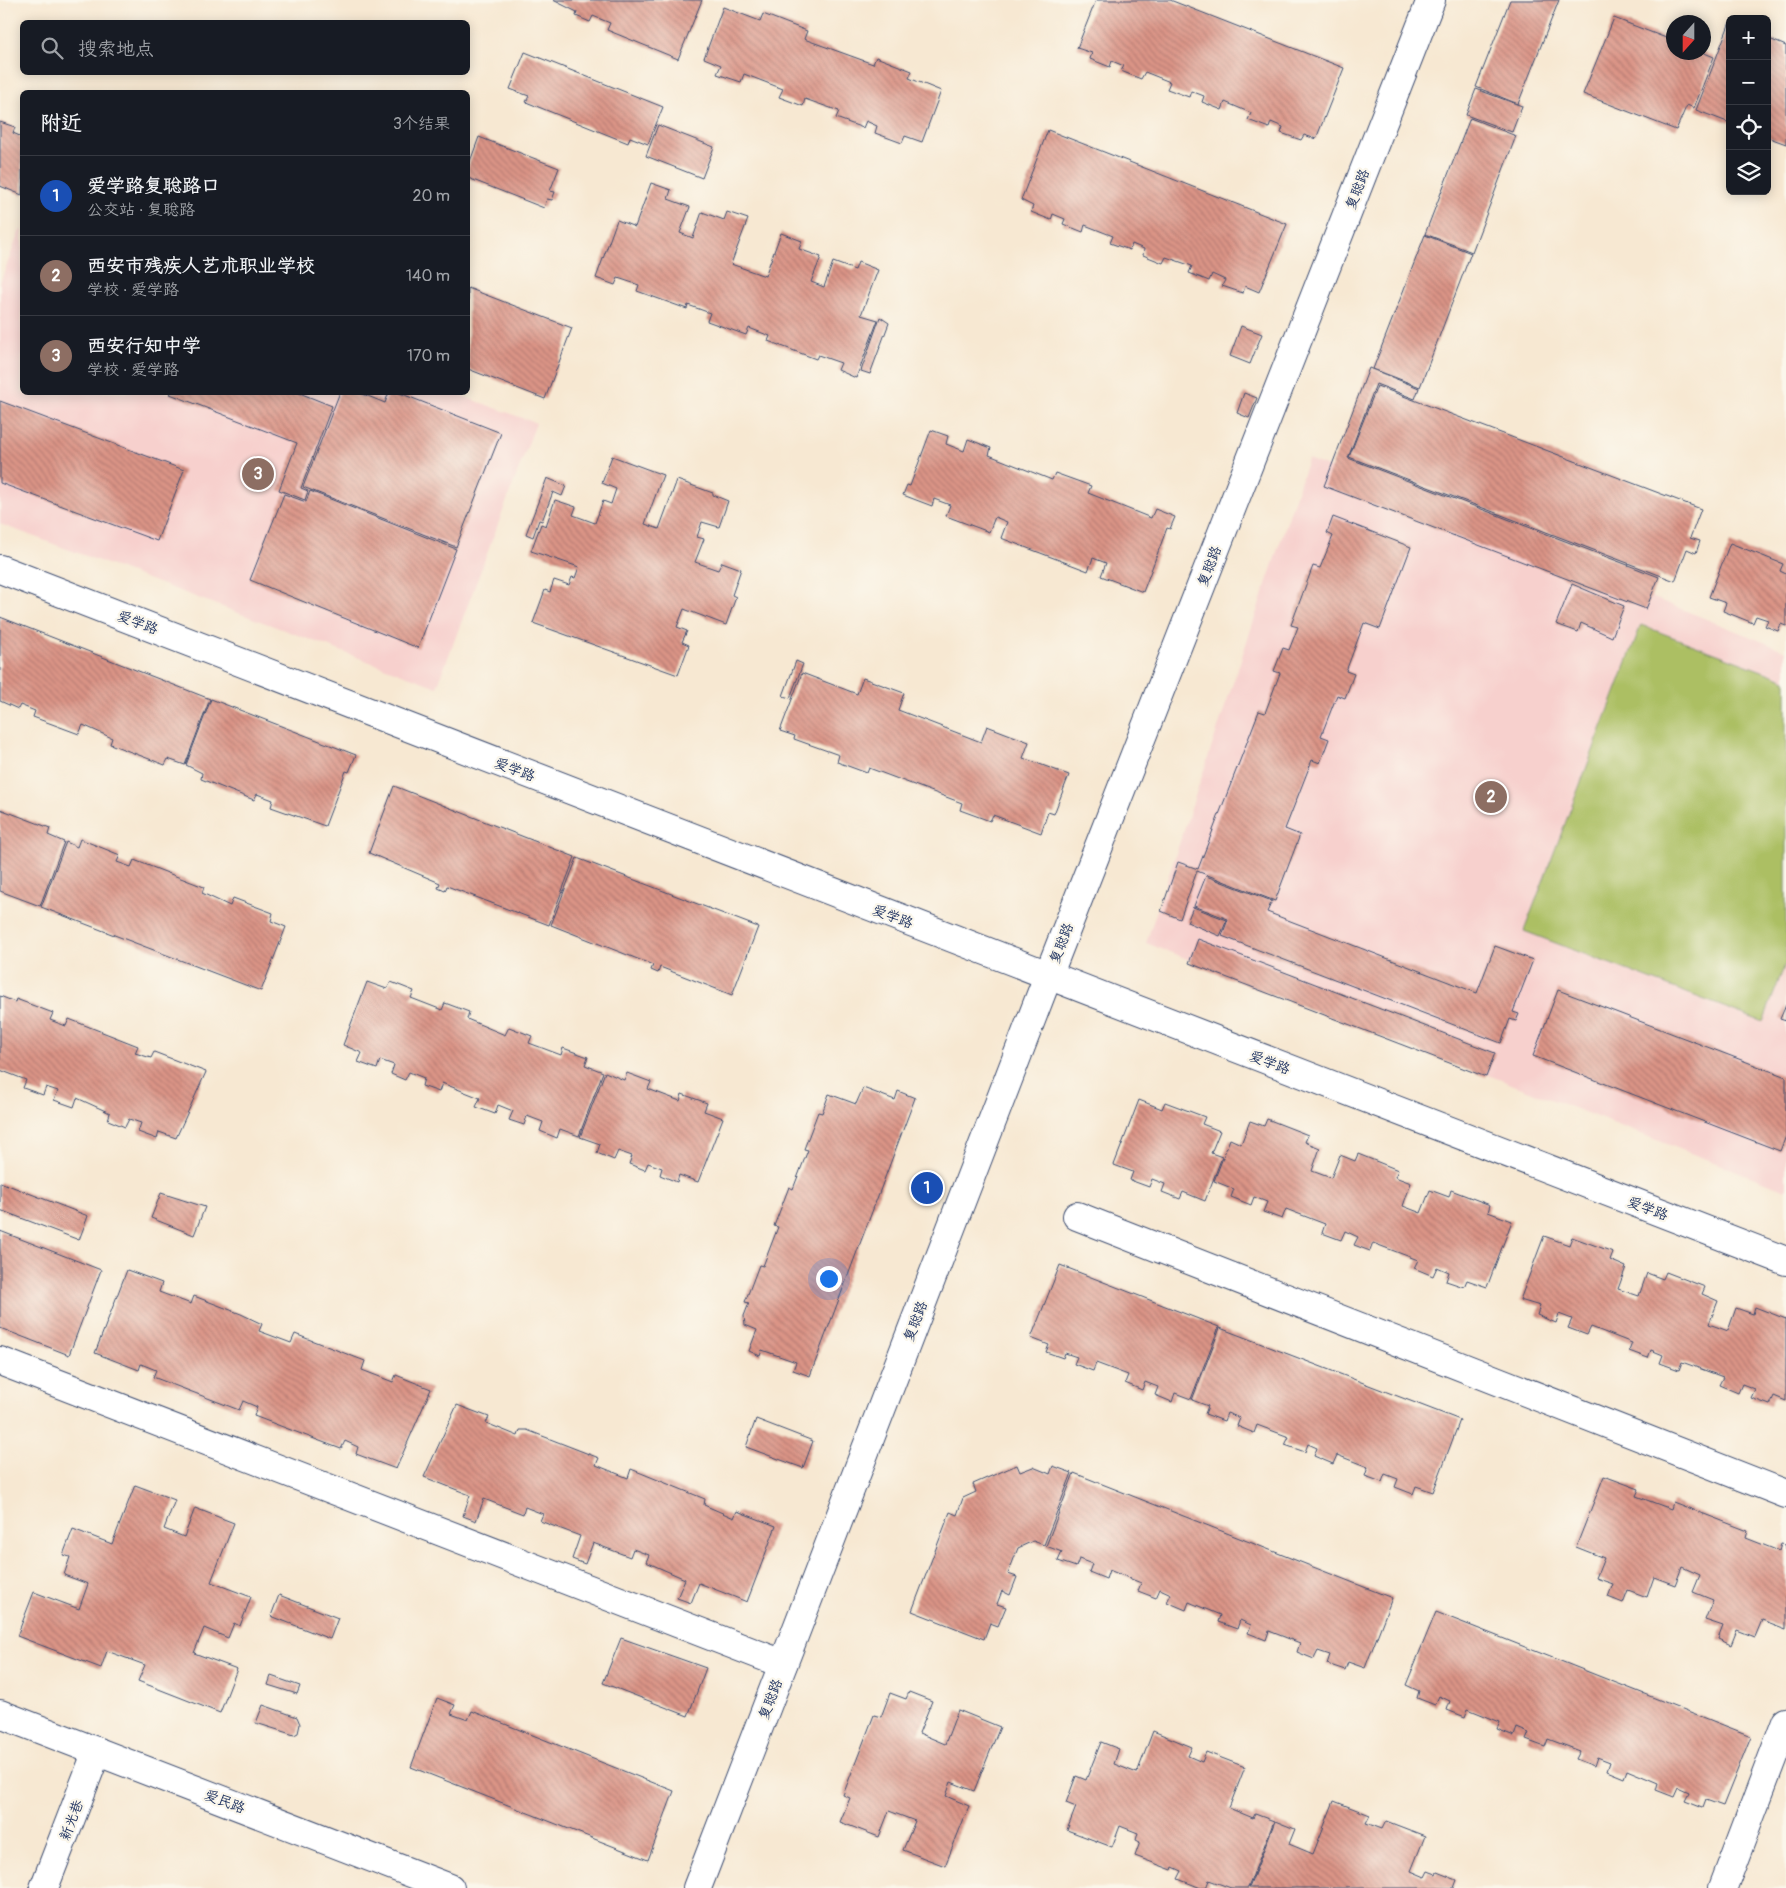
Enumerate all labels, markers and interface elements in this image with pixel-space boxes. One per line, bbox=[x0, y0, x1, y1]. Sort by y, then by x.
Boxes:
north arrow bbox=[1666, 15, 1711, 60]
map controls bbox=[1726, 15, 1771, 195]
button: + bbox=[1726, 15, 1771, 60]
search box bbox=[20, 20, 470, 75]
icon: search bbox=[38, 34, 66, 62]
text: 搜索地点 bbox=[78, 37, 154, 61]
button: − bbox=[1726, 60, 1771, 105]
button: locate bbox=[1726, 105, 1771, 150]
text: 附近 bbox=[40, 110, 82, 137]
text: 3个结果 bbox=[393, 114, 450, 134]
button: layers bbox=[1726, 150, 1771, 195]
street label: 复聪路 bbox=[1342, 167, 1373, 212]
text: 爱学路复聪路口 bbox=[87, 174, 220, 198]
text: 1 bbox=[53, 186, 59, 206]
text: 20 m bbox=[412, 186, 450, 206]
text: 公交站 · 复聪路 bbox=[87, 200, 195, 220]
text: 西安市残疾人艺术职业学校 bbox=[87, 254, 315, 278]
text: 2 bbox=[52, 266, 60, 286]
text: 140 m bbox=[406, 266, 450, 286]
text: 学校 · 爱学路 bbox=[87, 280, 179, 300]
text: 西安行知中学 bbox=[87, 334, 201, 358]
text: 3 bbox=[52, 346, 60, 366]
text: 170 m bbox=[407, 346, 450, 366]
text: 学校 · 爱学路 bbox=[87, 360, 179, 380]
pin: 3 bbox=[242, 455, 274, 493]
street label: 复聪路 bbox=[1194, 544, 1225, 589]
street label: 爱学路 bbox=[115, 607, 160, 638]
street label: 爱学路 bbox=[492, 754, 537, 785]
pin: 2 bbox=[1475, 778, 1507, 816]
street label: 爱学路 bbox=[870, 901, 915, 932]
street label: 复聪路 bbox=[1046, 921, 1077, 966]
street label: 爱学路 bbox=[1247, 1047, 1292, 1078]
pin: 1 bbox=[911, 1169, 943, 1207]
street label: 爱学路 bbox=[1625, 1193, 1670, 1224]
your location bbox=[816, 1266, 842, 1292]
street label: 复聪路 bbox=[900, 1299, 931, 1344]
street label: 复聪路 bbox=[755, 1677, 786, 1722]
street label: 爱民路 bbox=[202, 1786, 247, 1817]
street label: 新光巷 bbox=[56, 1797, 87, 1843]

